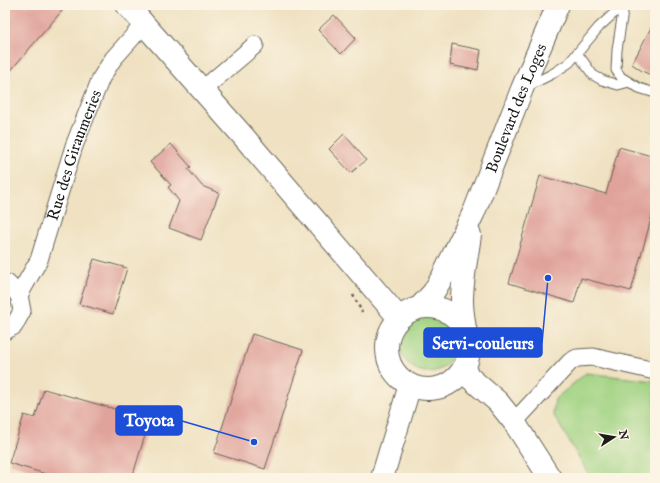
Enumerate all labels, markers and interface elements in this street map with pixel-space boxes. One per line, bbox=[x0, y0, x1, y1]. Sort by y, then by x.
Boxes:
street label: Boulevard des Loges bbox=[482, 41, 552, 176]
street label: Rue des Giraumeries bbox=[44, 87, 107, 223]
callout: Servi-couleurs bbox=[424, 328, 542, 357]
text: Servi-couleurs bbox=[432, 334, 534, 355]
callout: Toyota bbox=[116, 406, 182, 435]
text: Toyota bbox=[123, 411, 175, 432]
north arrow bbox=[594, 417, 634, 457]
text: N bbox=[615, 428, 631, 442]

